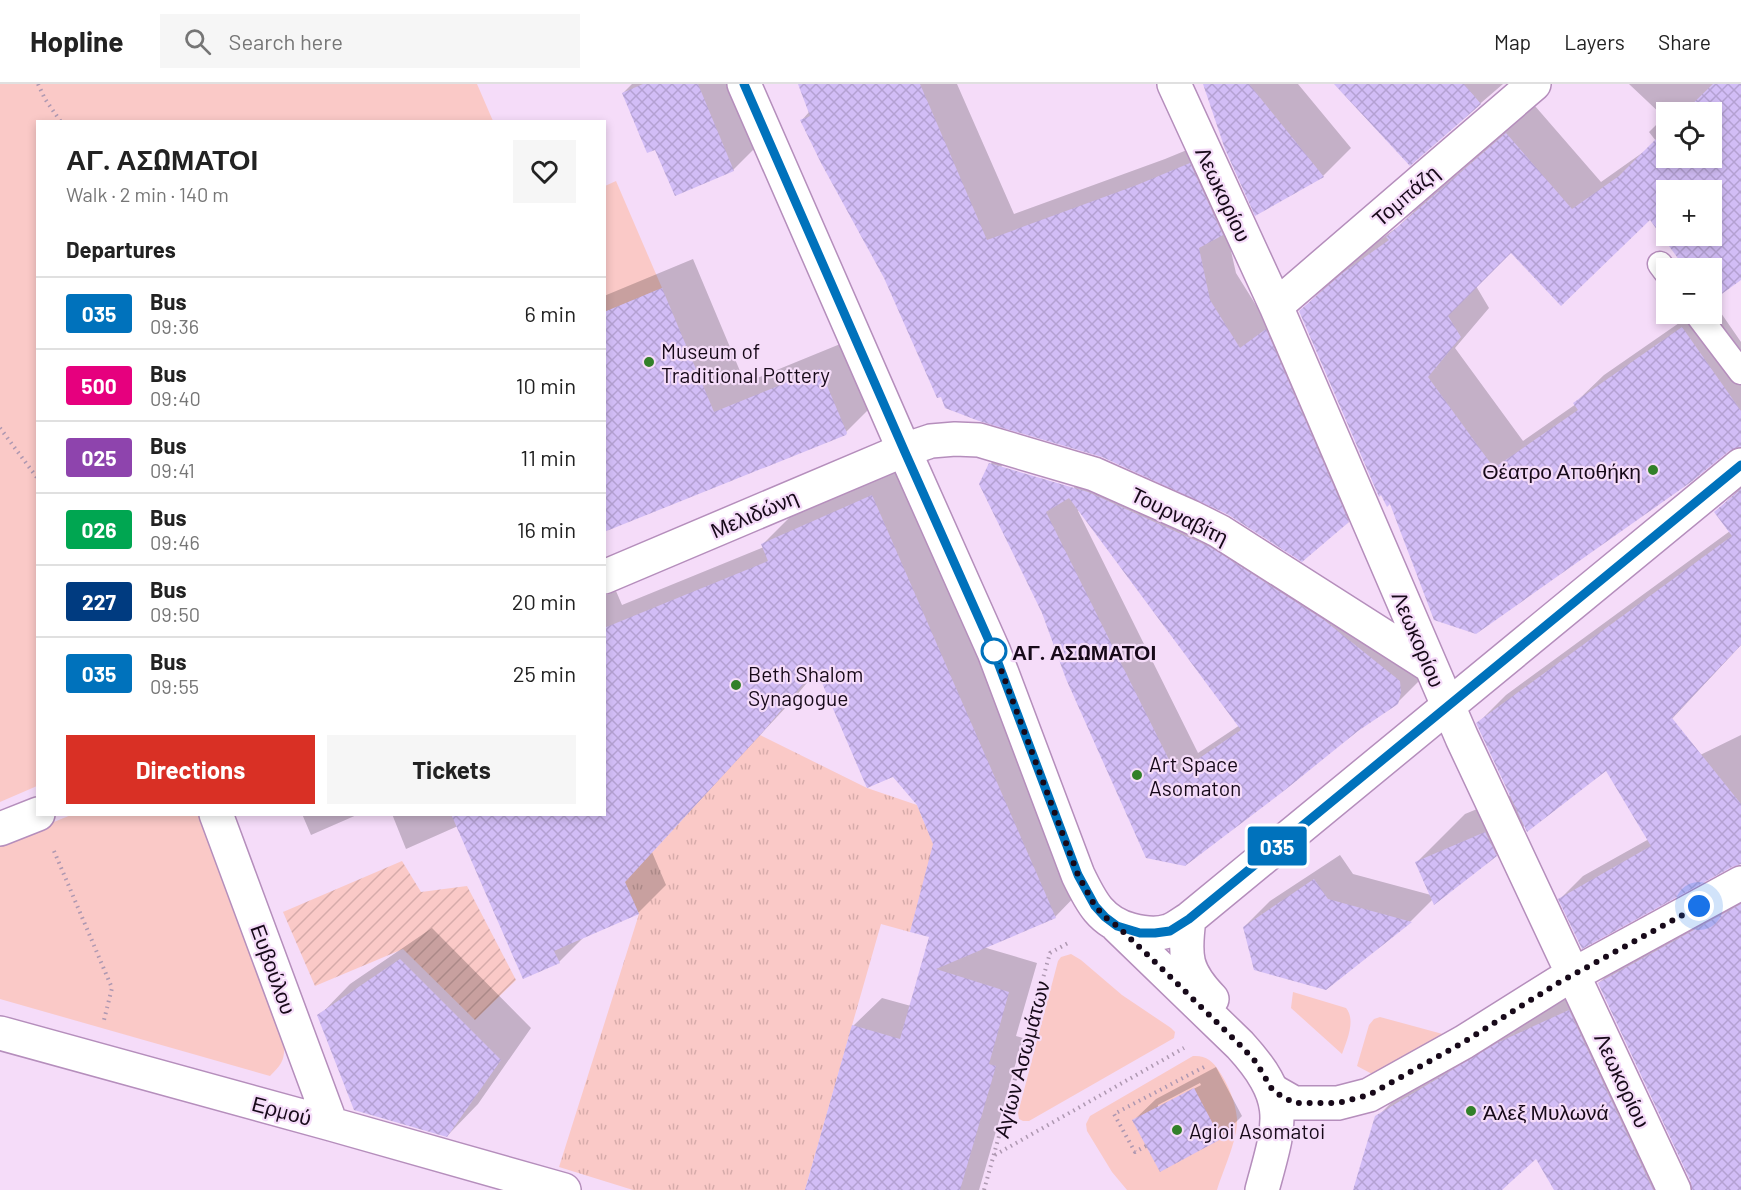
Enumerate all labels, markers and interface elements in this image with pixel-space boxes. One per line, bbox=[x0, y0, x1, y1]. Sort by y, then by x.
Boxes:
search box bbox=[160, 14, 580, 68]
text: Hopline bbox=[30, 24, 124, 58]
icon: search bbox=[181, 25, 214, 58]
text: Search here bbox=[229, 28, 343, 54]
text: Map bbox=[1494, 29, 1531, 54]
text: Layers bbox=[1564, 29, 1625, 54]
text: Share bbox=[1658, 29, 1711, 54]
map controls bbox=[1656, 102, 1722, 324]
button: locate bbox=[1656, 102, 1722, 168]
button: heart bbox=[513, 140, 576, 203]
text: ΑΓ. ΑΣΩΜΑΤΟΙ bbox=[66, 142, 258, 176]
street label: Λεωκορίου bbox=[1191, 143, 1257, 245]
street label: Τομπάζη bbox=[1367, 159, 1443, 231]
button: + bbox=[1656, 180, 1722, 246]
text: Walk · 2 min · 140 m bbox=[66, 182, 229, 206]
text: Departures bbox=[66, 236, 176, 262]
button: − bbox=[1656, 258, 1722, 324]
text: Bus bbox=[150, 288, 187, 314]
text: 6 min bbox=[525, 300, 576, 326]
text: 035 bbox=[82, 301, 116, 326]
text: 09:36 bbox=[150, 314, 199, 338]
place label: Museum of Traditional Pottery bbox=[661, 338, 830, 387]
marker: Museum of Traditional Pottery bbox=[642, 355, 656, 369]
text: Bus bbox=[150, 360, 187, 386]
text: 10 min bbox=[516, 372, 576, 398]
text: 500 bbox=[81, 373, 117, 398]
text: 09:40 bbox=[150, 386, 201, 410]
text: Bus bbox=[150, 432, 187, 458]
text: 11 min bbox=[520, 444, 576, 470]
text: 025 bbox=[81, 445, 117, 470]
text: 09:41 bbox=[150, 458, 195, 482]
place label: Θέατρο Αποθήκη bbox=[1482, 458, 1641, 483]
marker: Θέατρο Αποθήκη bbox=[1646, 463, 1660, 477]
street label: Τουρναβίτη bbox=[1127, 481, 1233, 549]
street label: Μελιδώνη bbox=[707, 483, 801, 543]
text: Bus bbox=[150, 504, 187, 530]
text: 16 min bbox=[517, 516, 576, 542]
text: 026 bbox=[81, 517, 117, 542]
text: 09:46 bbox=[150, 530, 200, 554]
text: Bus bbox=[150, 576, 187, 602]
street label: Λεωκορίου bbox=[1388, 587, 1450, 691]
text: 20 min bbox=[512, 588, 576, 614]
text: 227 bbox=[82, 589, 116, 614]
text: 09:50 bbox=[150, 602, 200, 626]
marker: ΑΓ. ΑΣΩΜΑΤΟΙ bbox=[981, 638, 1007, 664]
place label: ΑΓ. ΑΣΩΜΑΤΟΙ bbox=[1012, 639, 1156, 664]
text: Bus bbox=[150, 648, 187, 674]
text: 25 min bbox=[513, 660, 576, 686]
text: 035 bbox=[82, 661, 116, 686]
place label: Beth Shalom Synagogue bbox=[748, 661, 863, 710]
text: 09:55 bbox=[150, 674, 199, 698]
marker: Beth Shalom Synagogue bbox=[729, 678, 743, 692]
button: Directions bbox=[66, 735, 315, 804]
button: Tickets bbox=[327, 735, 576, 804]
place label: Art Space Asomaton bbox=[1149, 751, 1241, 800]
marker: Art Space Asomaton bbox=[1130, 768, 1144, 782]
line badge: 035 bbox=[1242, 826, 1312, 866]
text: 035 bbox=[1260, 834, 1294, 859]
your location bbox=[1684, 891, 1714, 921]
street label: Ευβούλου bbox=[246, 921, 302, 1017]
street label: Αγίων Ασωμάτων bbox=[988, 978, 1054, 1140]
street label: Λεωκορίου bbox=[1590, 1029, 1656, 1131]
street label: Ερμού bbox=[250, 1090, 314, 1130]
place label: Άλεξ Μυλωνά bbox=[1483, 1099, 1609, 1124]
marker: Άλεξ Μυλωνά bbox=[1464, 1104, 1478, 1118]
place label: Agioi Asomatoi bbox=[1189, 1118, 1325, 1143]
marker: Agioi Asomatoi bbox=[1170, 1123, 1184, 1137]

